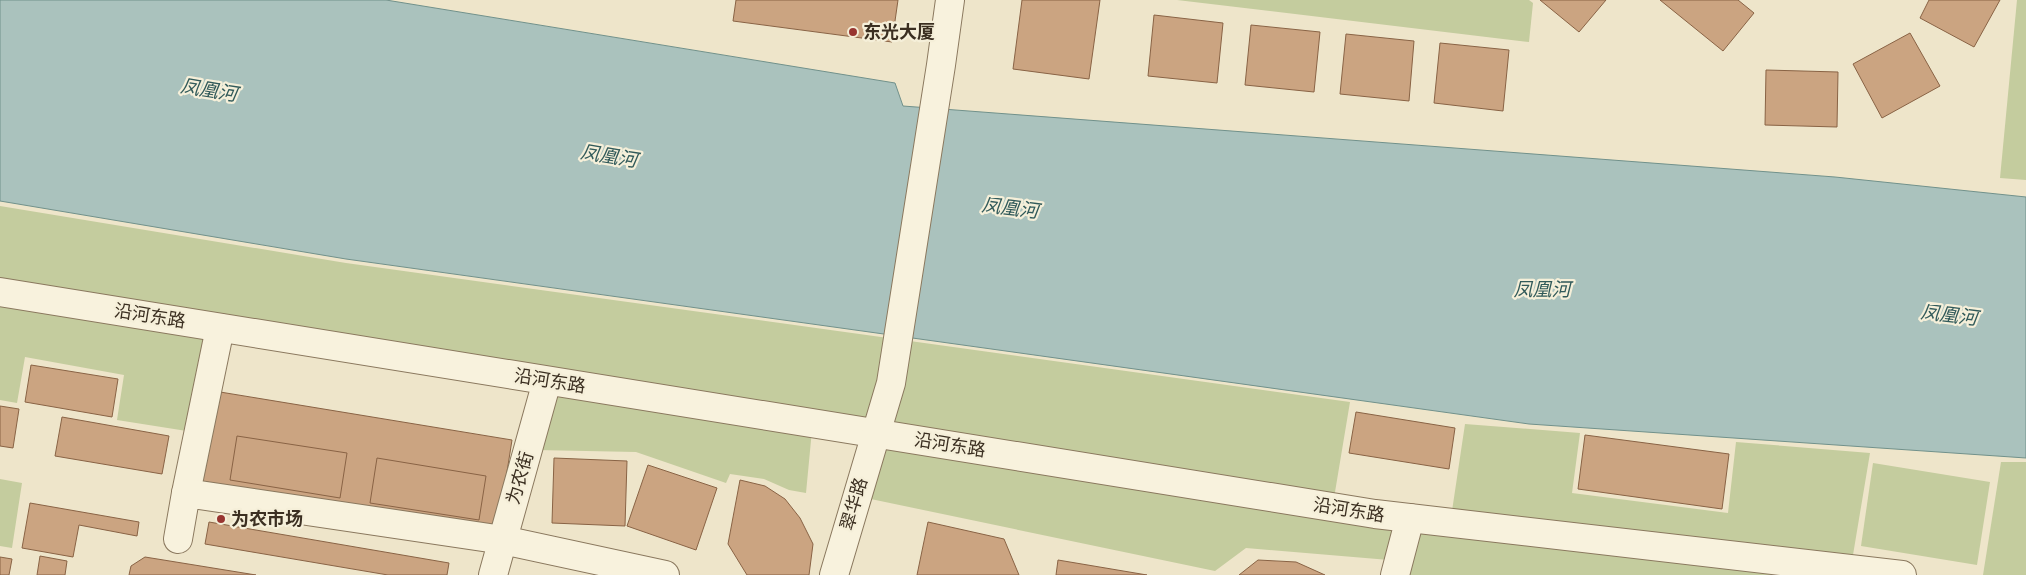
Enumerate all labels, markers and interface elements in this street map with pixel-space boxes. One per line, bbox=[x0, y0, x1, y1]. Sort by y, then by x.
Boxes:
place label: 东光大厦 bbox=[863, 21, 935, 43]
marker: 东光大厦 bbox=[847, 26, 859, 38]
water label: 凤凰河 bbox=[179, 74, 243, 106]
water label: 凤凰河 bbox=[579, 140, 643, 172]
water label: 凤凰河 bbox=[980, 193, 1044, 223]
water label: 凤凰河 bbox=[1513, 278, 1574, 301]
street label: 沿河东路 bbox=[113, 300, 187, 332]
water label: 凤凰河 bbox=[1919, 300, 1983, 330]
street label: 沿河东路 bbox=[513, 365, 587, 397]
street label: 沿河东路 bbox=[913, 429, 987, 461]
street label: 为农街 bbox=[502, 449, 538, 507]
street label: 翠华路 bbox=[836, 475, 872, 533]
street label: 沿河东路 bbox=[1312, 494, 1386, 526]
place label: 为农市场 bbox=[231, 508, 303, 530]
marker: 为农市场 bbox=[215, 513, 227, 525]

